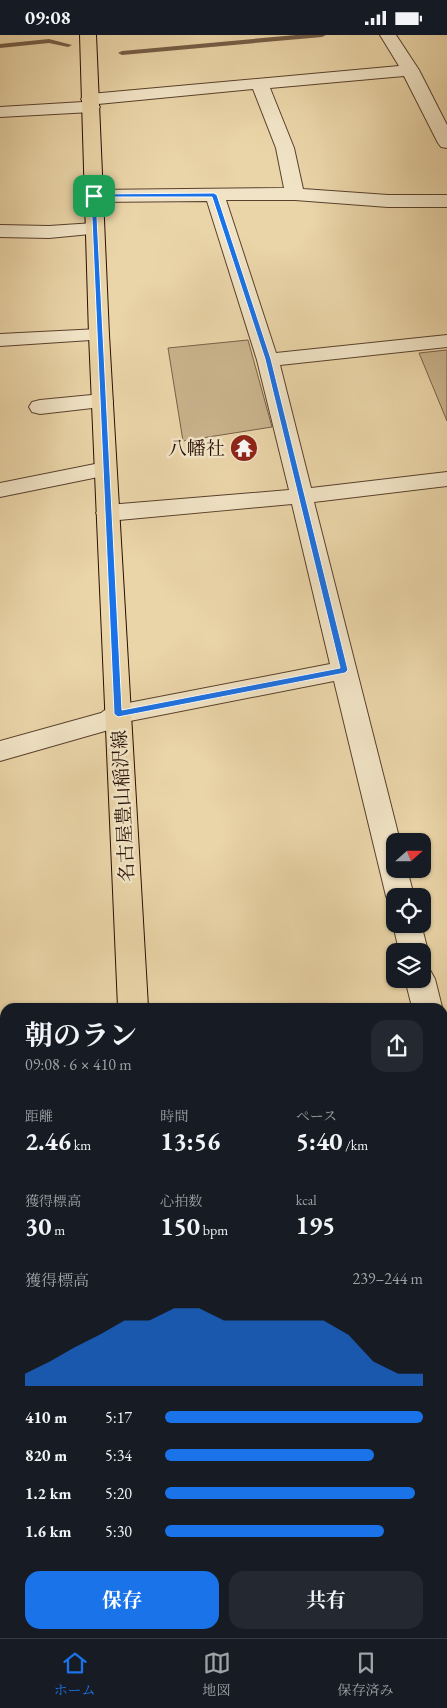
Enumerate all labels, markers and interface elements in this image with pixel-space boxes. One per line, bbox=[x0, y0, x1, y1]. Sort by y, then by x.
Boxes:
text: 09:08 bbox=[25, 5, 71, 30]
pin bbox=[73, 175, 115, 217]
icon: arrive bbox=[80, 182, 108, 210]
temple icon: 八幡社 bbox=[229, 433, 259, 463]
place label: 八幡社 bbox=[168, 436, 225, 461]
street label: 名古屋豊山稲沢線 bbox=[107, 729, 139, 883]
north arrow bbox=[386, 833, 431, 877]
map controls bbox=[386, 833, 431, 988]
button: locate bbox=[386, 888, 431, 933]
button: layers bbox=[386, 943, 431, 988]
text: 朝のラン bbox=[25, 1017, 137, 1053]
button: share bbox=[371, 1020, 423, 1072]
text: 09:08 · 6 × 410 m bbox=[25, 1054, 132, 1075]
text: 距離 bbox=[25, 1107, 53, 1125]
text: 時間 bbox=[160, 1107, 188, 1125]
text: ペース bbox=[296, 1107, 337, 1125]
text: 2.46 bbox=[25, 1125, 71, 1157]
text: 13:56 bbox=[160, 1125, 220, 1157]
text: 5:40 bbox=[296, 1125, 342, 1157]
text: km bbox=[71, 1136, 91, 1154]
text: /km bbox=[342, 1136, 368, 1154]
text: kcal bbox=[296, 1191, 317, 1209]
text: 獲得標高 bbox=[25, 1192, 81, 1210]
text: 心拍数 bbox=[160, 1192, 202, 1210]
text: 195 bbox=[296, 1209, 335, 1241]
text: 30 bbox=[25, 1210, 51, 1242]
text: 150 bbox=[160, 1210, 200, 1242]
text: m bbox=[51, 1221, 65, 1239]
text: bpm bbox=[200, 1221, 228, 1239]
text: 239–244 m bbox=[352, 1268, 423, 1289]
text: 獲得標高 bbox=[25, 1270, 89, 1291]
text: 410 m bbox=[25, 1407, 67, 1428]
text: 5:17 bbox=[105, 1407, 132, 1428]
text: 820 m bbox=[25, 1445, 67, 1466]
text: 5:34 bbox=[105, 1445, 132, 1466]
text: 1.2 km bbox=[25, 1483, 71, 1504]
text: 5:20 bbox=[105, 1483, 132, 1504]
text: 1.6 km bbox=[25, 1521, 71, 1542]
text: 5:30 bbox=[105, 1521, 132, 1542]
button: 保存 bbox=[25, 1571, 219, 1629]
button: 共有 bbox=[229, 1571, 423, 1629]
tab: ホーム bbox=[54, 1649, 96, 1699]
tab: 地図 bbox=[203, 1649, 231, 1699]
tab: 保存済み bbox=[338, 1649, 394, 1699]

